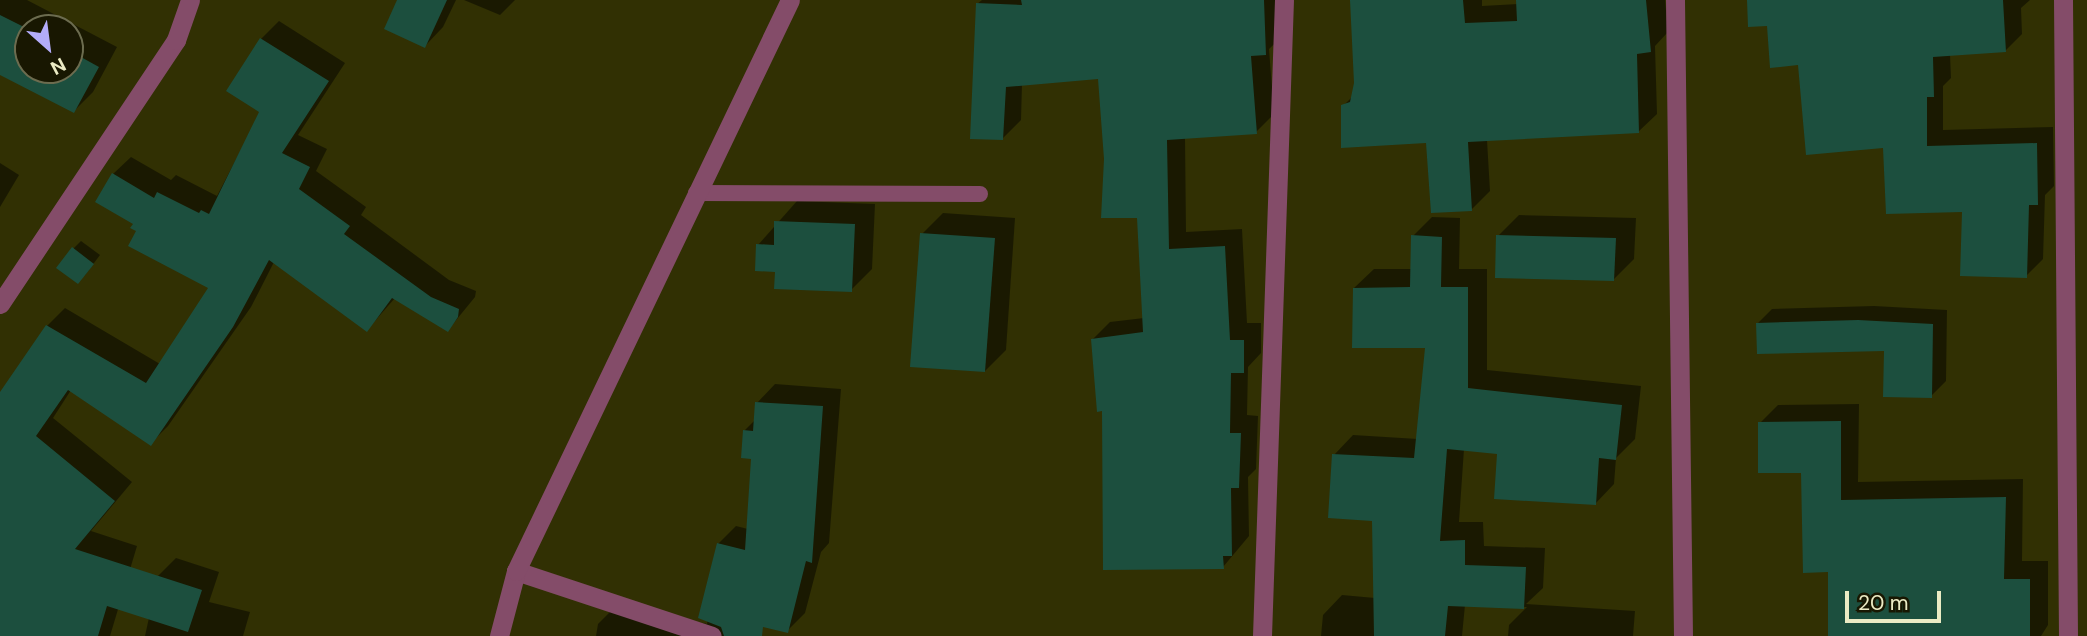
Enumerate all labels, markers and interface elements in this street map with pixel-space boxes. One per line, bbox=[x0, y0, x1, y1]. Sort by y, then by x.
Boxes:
north arrow bbox=[14, 14, 84, 84]
text: N bbox=[46, 52, 70, 81]
scale bar bbox=[1849, 576, 1945, 620]
text: 20 m bbox=[1858, 589, 1909, 617]

